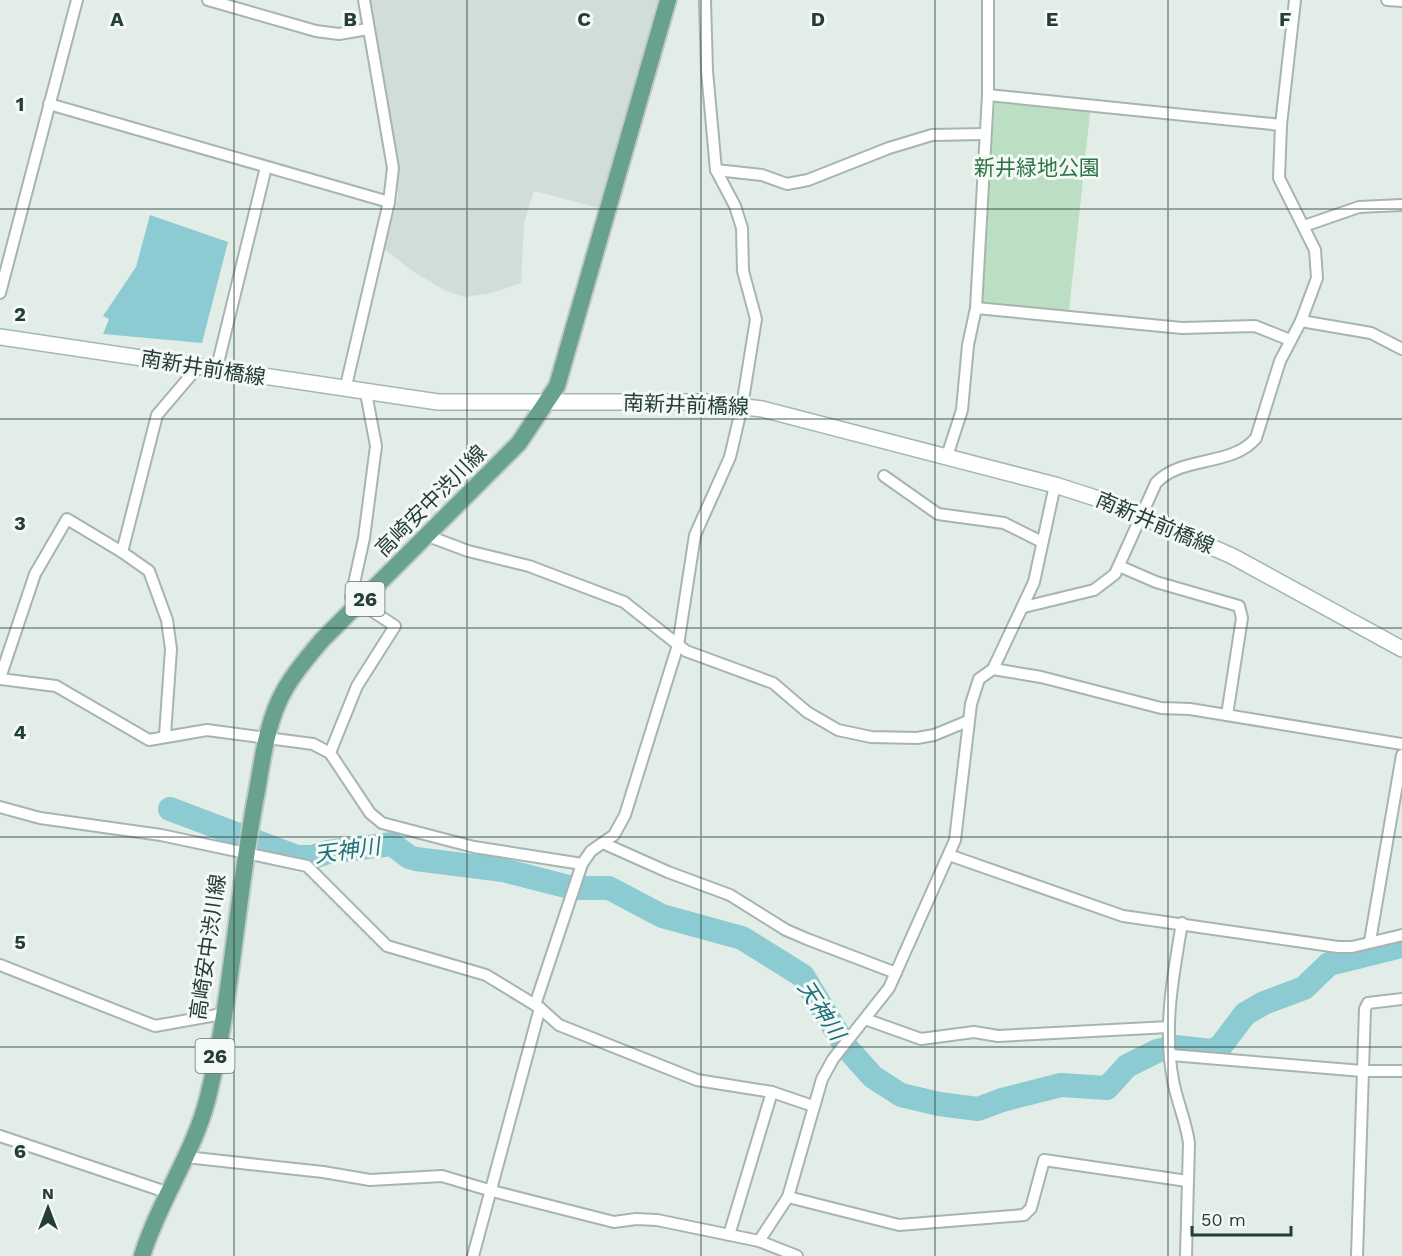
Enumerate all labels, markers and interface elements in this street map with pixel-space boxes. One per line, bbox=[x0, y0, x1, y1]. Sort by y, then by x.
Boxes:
text: A bbox=[110, 7, 124, 31]
text: B bbox=[343, 7, 357, 31]
text: C bbox=[577, 7, 591, 31]
text: D bbox=[811, 7, 825, 31]
text: E bbox=[1046, 7, 1058, 31]
text: F bbox=[1279, 7, 1291, 31]
text: 1 bbox=[16, 92, 24, 116]
park label: 新井緑地公園 bbox=[974, 155, 1100, 180]
text: 2 bbox=[14, 302, 26, 326]
street label: 南新井前橋線 bbox=[139, 345, 267, 390]
street label: 南新井前橋線 bbox=[623, 390, 749, 419]
street label: 高崎安中渋川線 bbox=[370, 440, 491, 561]
street label: 南新井前橋線 bbox=[1092, 486, 1218, 559]
text: 3 bbox=[14, 511, 26, 535]
road number: 26 bbox=[346, 582, 385, 616]
text: 4 bbox=[14, 720, 27, 744]
water label: 天神川 bbox=[313, 833, 383, 867]
street label: 高崎安中渋川線 bbox=[185, 872, 230, 1021]
text: 5 bbox=[14, 930, 26, 954]
water label: 天神川 bbox=[793, 976, 851, 1046]
road number: 26 bbox=[196, 1039, 234, 1073]
text: 6 bbox=[14, 1139, 26, 1163]
north arrow bbox=[18, 1178, 78, 1238]
text: N bbox=[42, 1184, 54, 1203]
scale bar bbox=[1192, 1199, 1291, 1237]
text: 50 m bbox=[1201, 1209, 1246, 1230]

